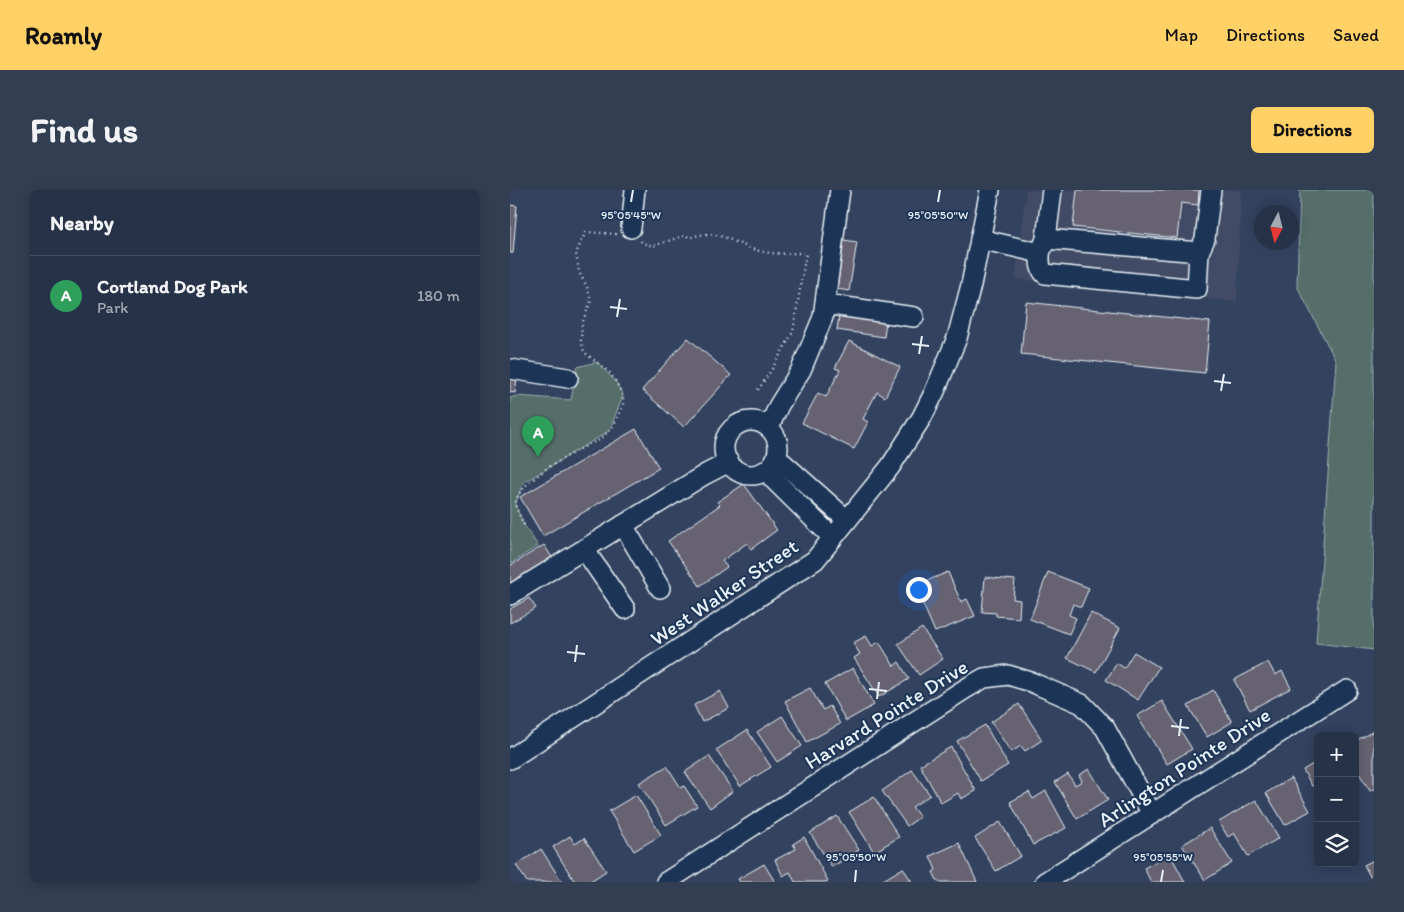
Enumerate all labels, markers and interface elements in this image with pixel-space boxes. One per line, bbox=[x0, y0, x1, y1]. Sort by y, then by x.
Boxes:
text: Roamly bbox=[25, 21, 102, 50]
text: Map bbox=[1165, 24, 1198, 46]
text: Directions bbox=[1226, 24, 1305, 46]
text: Saved bbox=[1333, 24, 1379, 46]
button: Directions bbox=[1251, 107, 1374, 153]
text: Find us bbox=[30, 109, 138, 151]
north arrow bbox=[1254, 205, 1299, 250]
text: 95°05'45"W bbox=[601, 208, 661, 222]
text: 95°05'50"W bbox=[908, 208, 968, 222]
text: Nearby bbox=[50, 210, 114, 235]
text: Cortland Dog Park bbox=[97, 275, 248, 298]
text: A bbox=[61, 286, 71, 305]
text: 180 m bbox=[417, 286, 460, 305]
text: Park bbox=[97, 298, 128, 317]
pin: A bbox=[522, 416, 554, 457]
street label: West Walker Street bbox=[645, 533, 803, 651]
your location bbox=[906, 577, 932, 603]
street label: Harvard Pointe Drive bbox=[800, 654, 972, 774]
street label: Arlington Pointe Drive bbox=[1093, 702, 1275, 832]
map controls bbox=[1314, 732, 1359, 867]
button: + bbox=[1314, 732, 1359, 777]
button: − bbox=[1314, 777, 1359, 822]
button: layers bbox=[1314, 822, 1359, 867]
text: 95°05'50"W bbox=[826, 850, 886, 864]
text: 95°05'55"W bbox=[1133, 850, 1193, 864]

